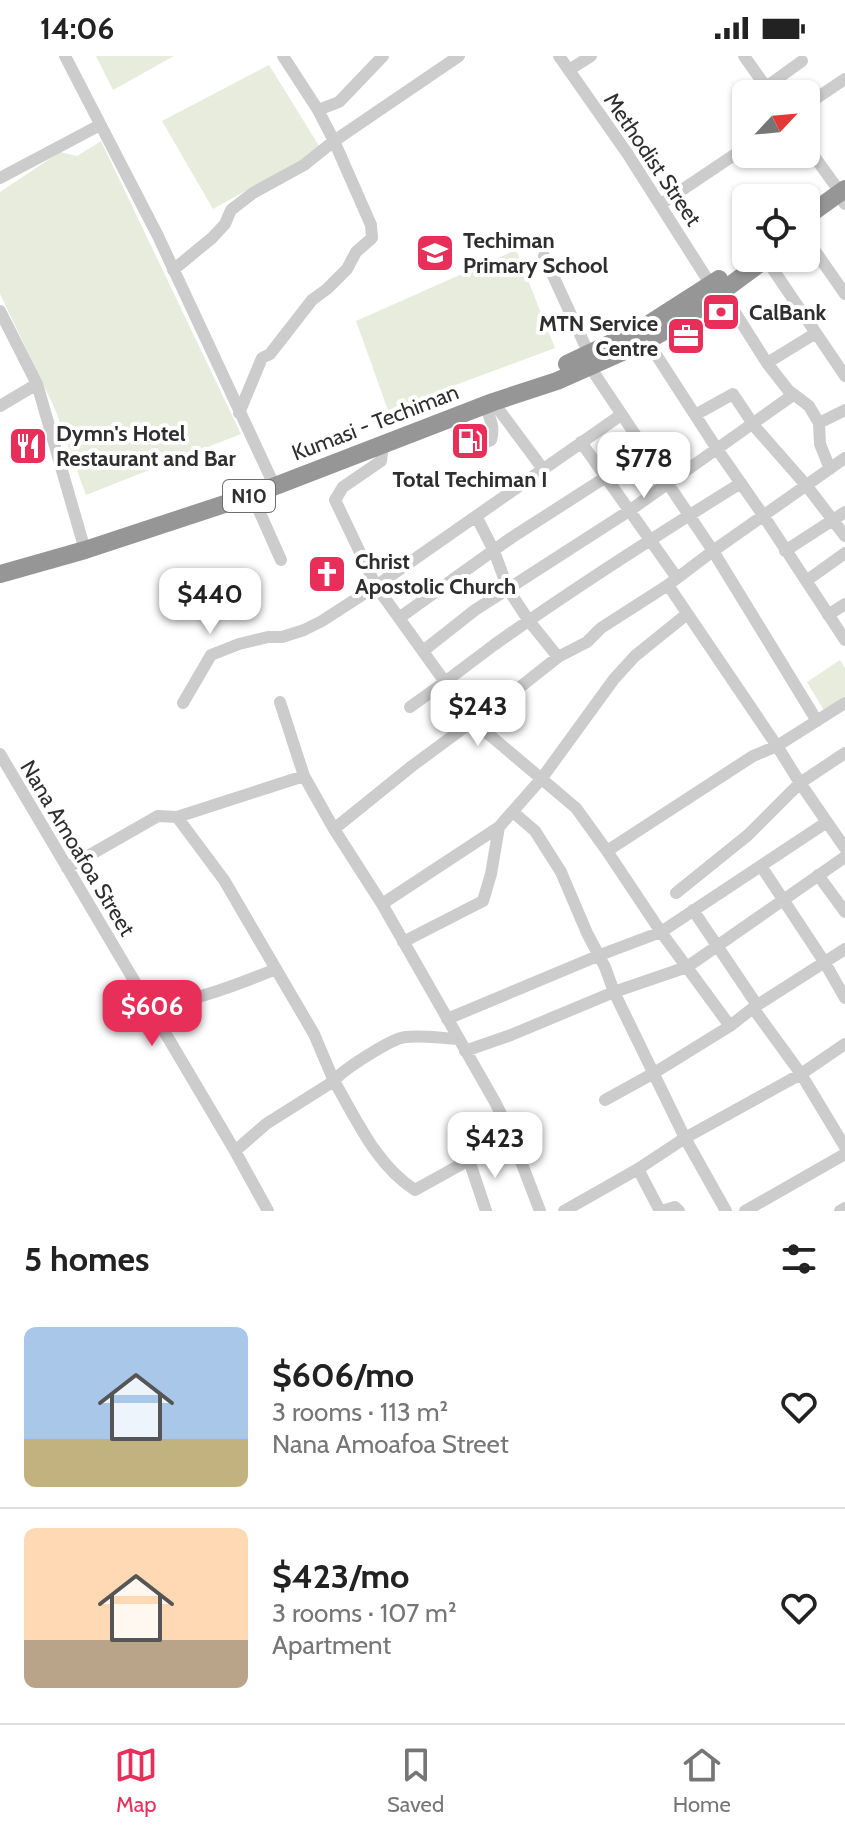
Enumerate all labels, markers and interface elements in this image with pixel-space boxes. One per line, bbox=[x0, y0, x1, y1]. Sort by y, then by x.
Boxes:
text: 14:06 bbox=[40, 10, 114, 47]
north arrow bbox=[732, 80, 820, 168]
map controls bbox=[732, 80, 820, 272]
street label: Methodist Street bbox=[598, 87, 707, 232]
button: locate bbox=[732, 184, 820, 272]
place label: Techiman Primary School bbox=[463, 227, 609, 279]
school or university icon: Techiman Primary School bbox=[414, 232, 456, 274]
bank icon: CalBank bbox=[700, 291, 742, 333]
place label: CalBank bbox=[749, 299, 827, 326]
place label: MTN Service Centre bbox=[539, 310, 658, 362]
office icon: MTN Service Centre bbox=[665, 315, 707, 357]
street label: Kumasi - Techiman bbox=[288, 378, 462, 467]
place label: Dymn's Hotel Restaurant and Bar bbox=[56, 420, 237, 472]
fuel station icon: Total Techiman I bbox=[449, 420, 491, 462]
restaurant icon: Dymn's Hotel Restaurant and Bar bbox=[7, 425, 49, 467]
pin: $778 bbox=[597, 432, 691, 500]
text: $778 bbox=[615, 442, 673, 474]
place label: Total Techiman I bbox=[393, 466, 547, 493]
road number: N10 bbox=[223, 480, 275, 512]
place label: Christ Apostolic Church bbox=[355, 548, 516, 600]
church icon: Christ Apostolic Church bbox=[306, 553, 348, 595]
pin: $440 bbox=[163, 568, 257, 636]
text: $440 bbox=[177, 578, 243, 610]
pin: $243 bbox=[431, 680, 525, 748]
text: $243 bbox=[449, 690, 508, 722]
street label: Nana Amoafoa Street bbox=[14, 755, 141, 942]
pin: $606 bbox=[105, 980, 199, 1048]
text: $606 bbox=[121, 990, 183, 1022]
pin: $423 bbox=[448, 1112, 542, 1180]
text: $423 bbox=[466, 1122, 525, 1154]
icon: filters bbox=[777, 1237, 821, 1281]
text: 5 homes bbox=[24, 1238, 149, 1280]
text: $606/mo bbox=[272, 1354, 414, 1396]
icon: home bbox=[88, 1359, 184, 1455]
icon: heart bbox=[777, 1385, 821, 1429]
text: 3 rooms · 113 m² bbox=[272, 1396, 448, 1428]
text: Nana Amoafoa Street bbox=[272, 1428, 509, 1460]
text: $423/mo bbox=[272, 1555, 409, 1597]
icon: home bbox=[88, 1560, 184, 1656]
icon: heart bbox=[777, 1586, 821, 1630]
text: 3 rooms · 107 m² bbox=[272, 1597, 457, 1629]
text: Apartment bbox=[272, 1629, 391, 1661]
tab: Map bbox=[114, 1743, 158, 1818]
tab: Saved bbox=[387, 1743, 444, 1818]
tab: Home bbox=[673, 1743, 731, 1818]

